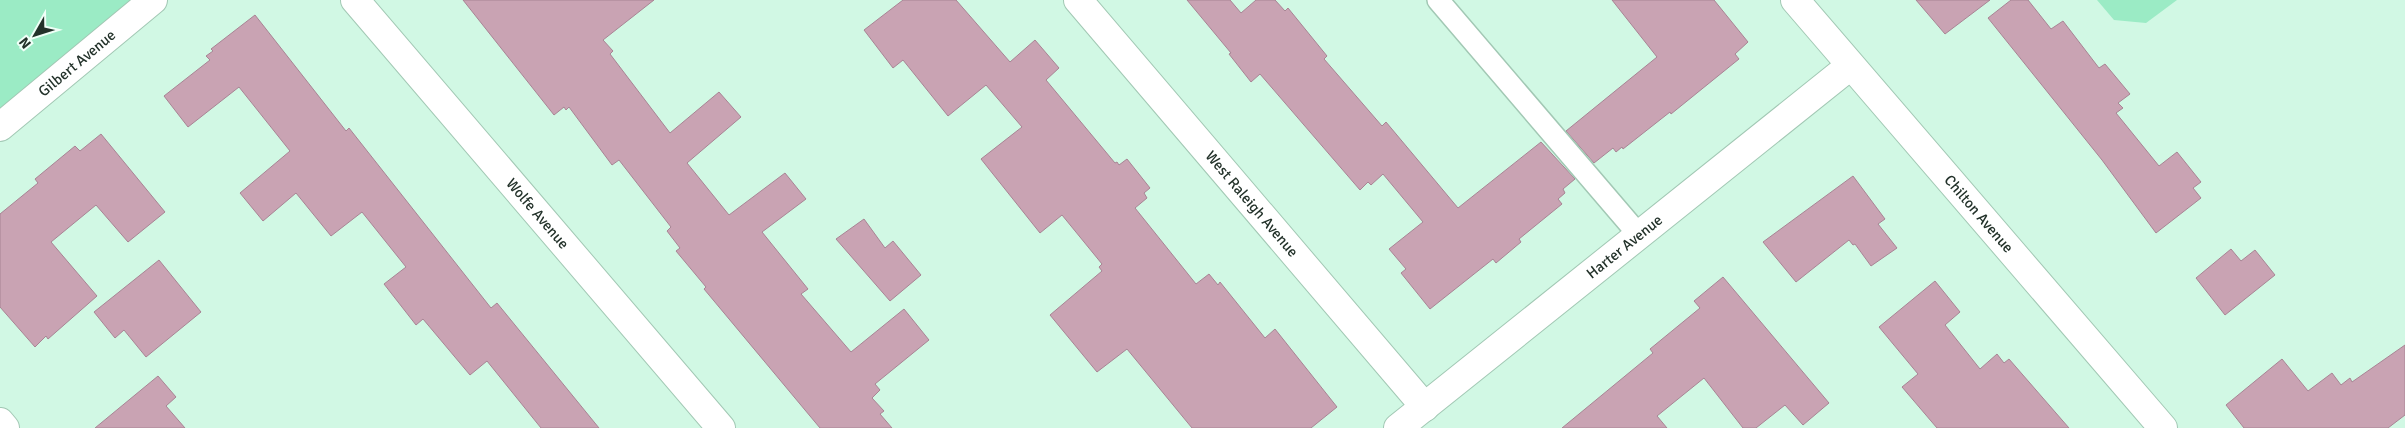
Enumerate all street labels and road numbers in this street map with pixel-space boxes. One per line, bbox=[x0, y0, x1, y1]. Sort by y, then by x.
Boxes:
street label: Gilbert Avenue bbox=[35, 26, 119, 100]
street label: West Raleigh Avenue bbox=[1202, 147, 1302, 261]
street label: Chilton Avenue bbox=[1940, 171, 2017, 256]
street label: Wolfe Avenue bbox=[503, 175, 573, 252]
street label: Harter Avenue bbox=[1583, 211, 1666, 283]

